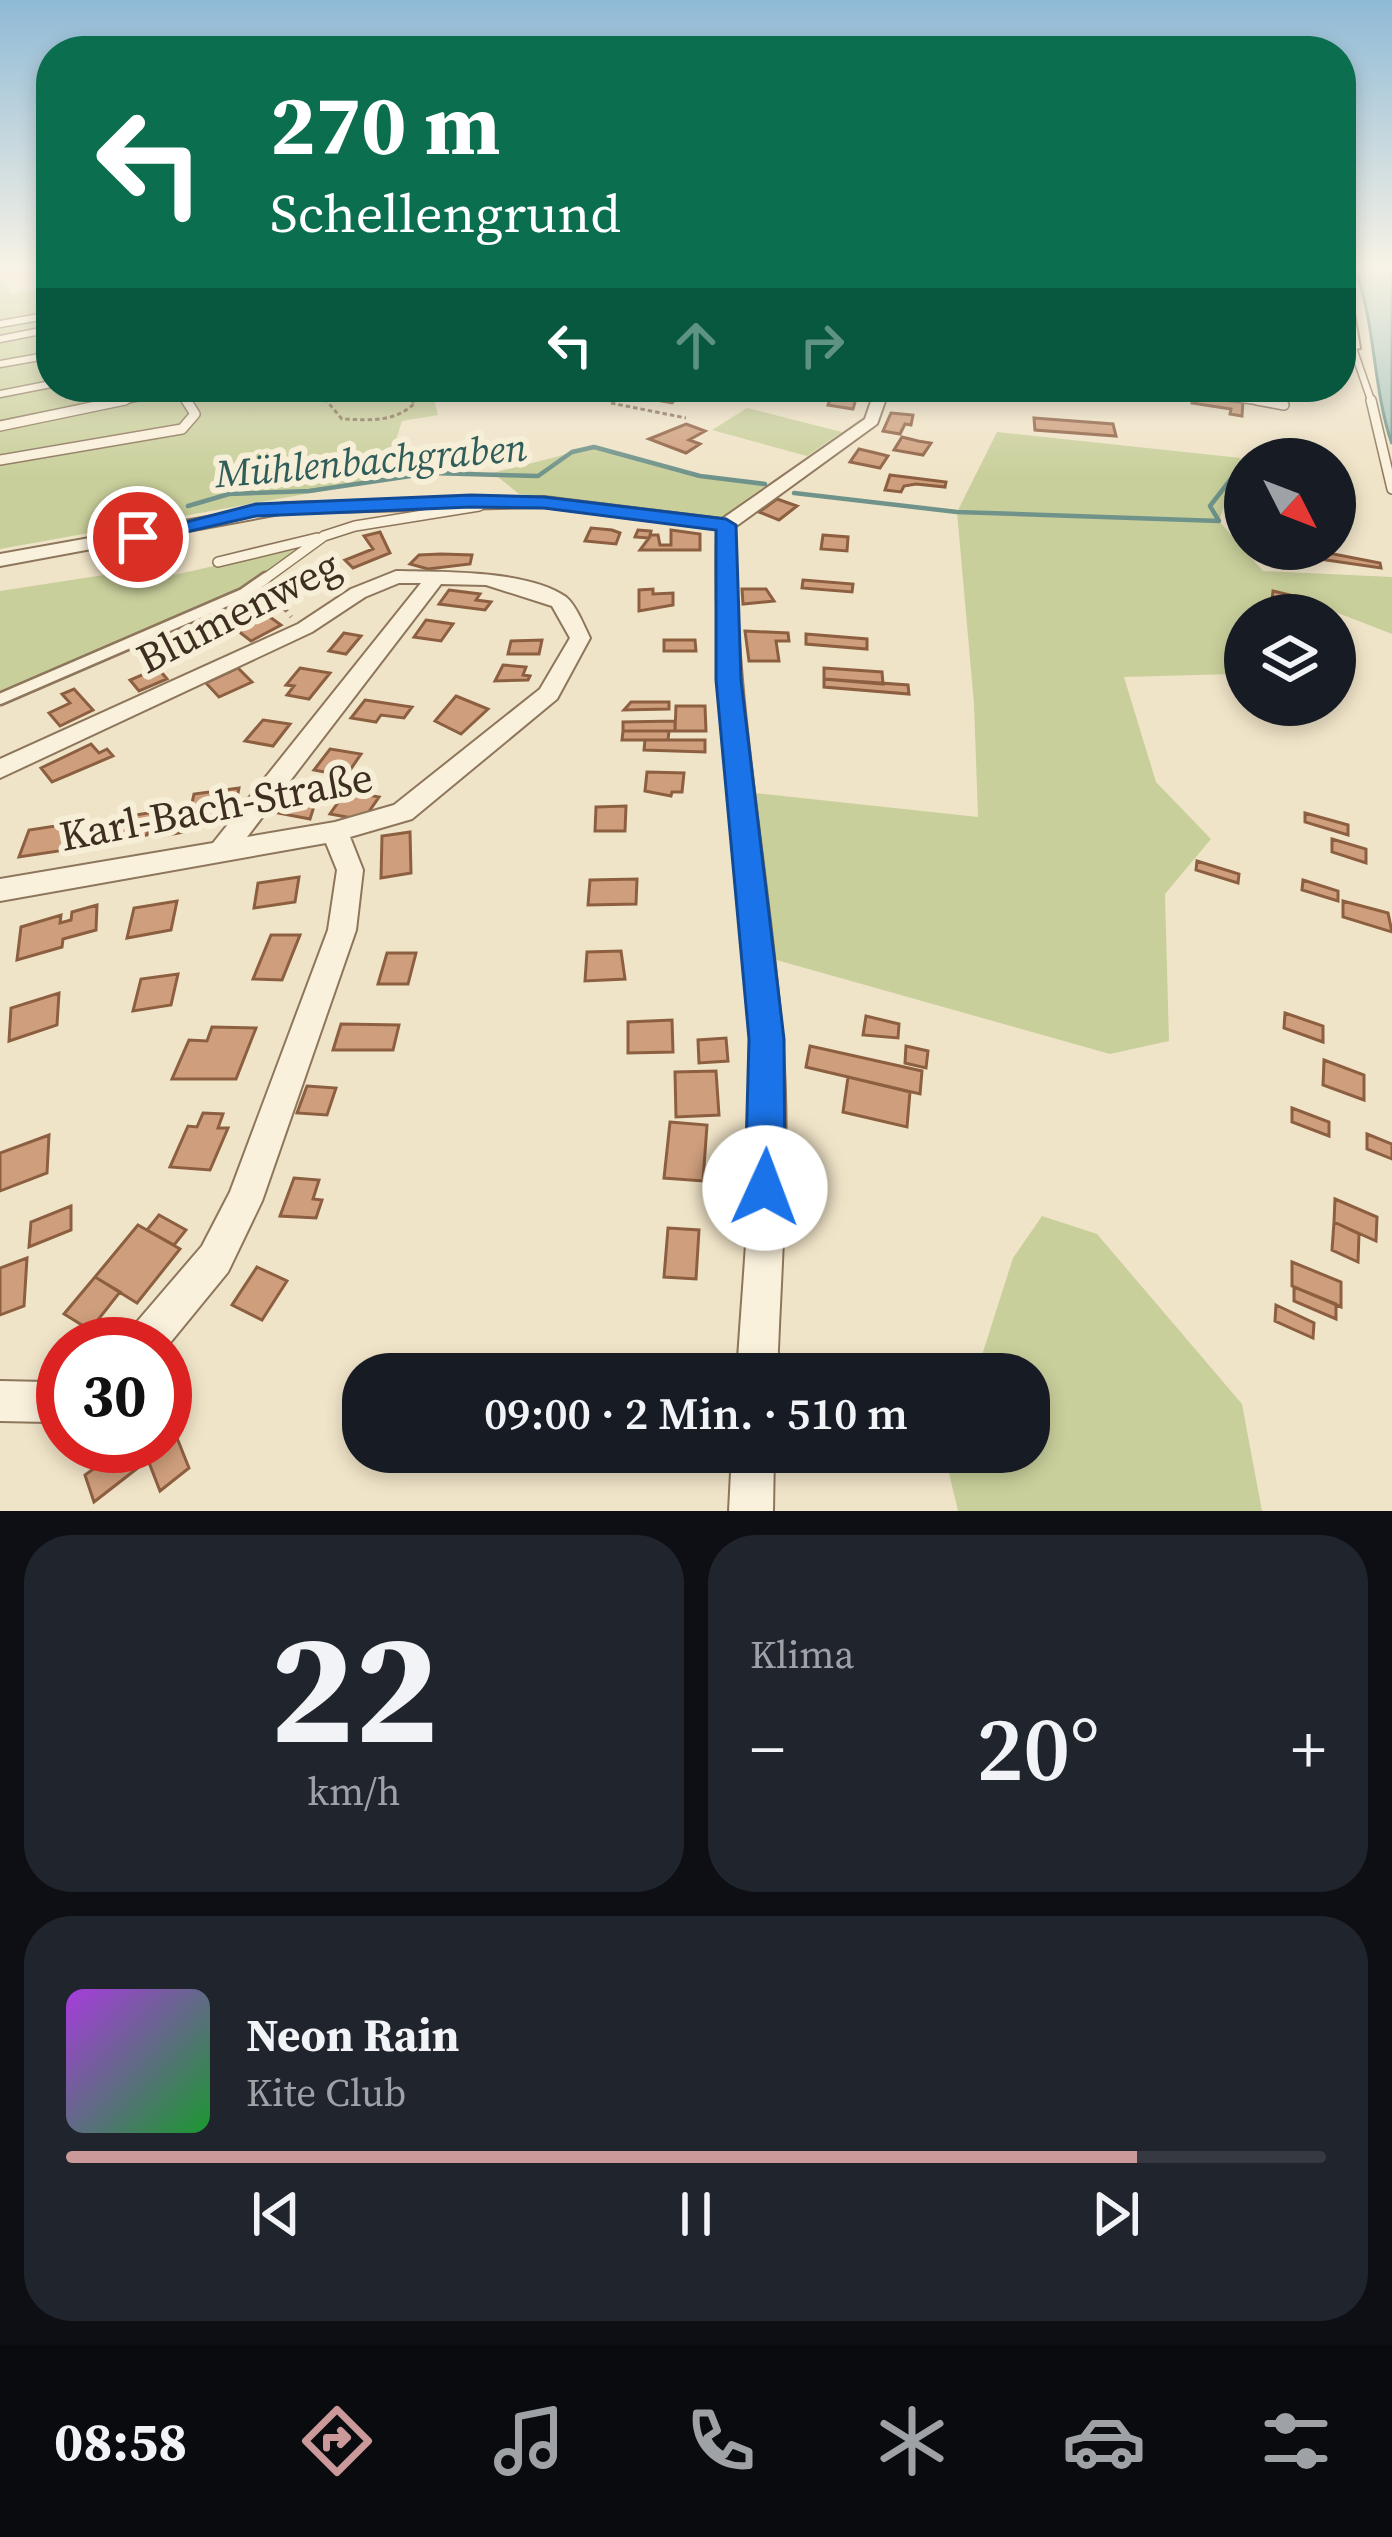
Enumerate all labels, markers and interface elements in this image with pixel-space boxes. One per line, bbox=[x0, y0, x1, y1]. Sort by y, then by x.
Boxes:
text: 270 m bbox=[270, 67, 501, 182]
icon: left bbox=[72, 84, 228, 240]
text: Schellengrund bbox=[270, 176, 621, 250]
icon: left bbox=[537, 312, 603, 378]
icon: ahead bbox=[663, 312, 729, 378]
icon: right bbox=[789, 312, 855, 378]
water label: Mühlenbachgraben bbox=[212, 420, 529, 501]
north arrow bbox=[1224, 438, 1356, 570]
map controls bbox=[1224, 438, 1356, 726]
pin bbox=[87, 486, 189, 588]
icon: arrive bbox=[105, 504, 171, 570]
street label: Blumenweg bbox=[127, 535, 349, 687]
button: layers bbox=[1224, 594, 1356, 726]
street label: Karl-Bach-Straße bbox=[55, 747, 377, 865]
position arrow bbox=[702, 1125, 828, 1251]
speed limit sign: 30 bbox=[36, 1317, 192, 1473]
text: 09:00 · 2 Min. · 510 m bbox=[484, 1382, 908, 1444]
text: 22 bbox=[269, 1580, 439, 1794]
text: Klima bbox=[750, 1628, 854, 1681]
text: 20° bbox=[976, 1687, 1100, 1810]
text: − bbox=[750, 1704, 785, 1794]
text: + bbox=[1291, 1704, 1326, 1794]
text: km/h bbox=[308, 1765, 400, 1818]
text: Neon Rain bbox=[246, 2004, 459, 2066]
text: Kite Club bbox=[246, 2066, 406, 2119]
icon: previous bbox=[243, 2181, 309, 2247]
icon: pause bbox=[663, 2181, 729, 2247]
icon: next bbox=[1083, 2181, 1149, 2247]
icon: directions bbox=[295, 2399, 379, 2483]
icon: music bbox=[487, 2399, 571, 2483]
icon: phone bbox=[679, 2399, 763, 2483]
icon: climate bbox=[870, 2399, 954, 2483]
icon: car bbox=[1062, 2399, 1146, 2483]
icon: filters bbox=[1254, 2399, 1338, 2483]
text: 08:58 bbox=[54, 2404, 187, 2478]

